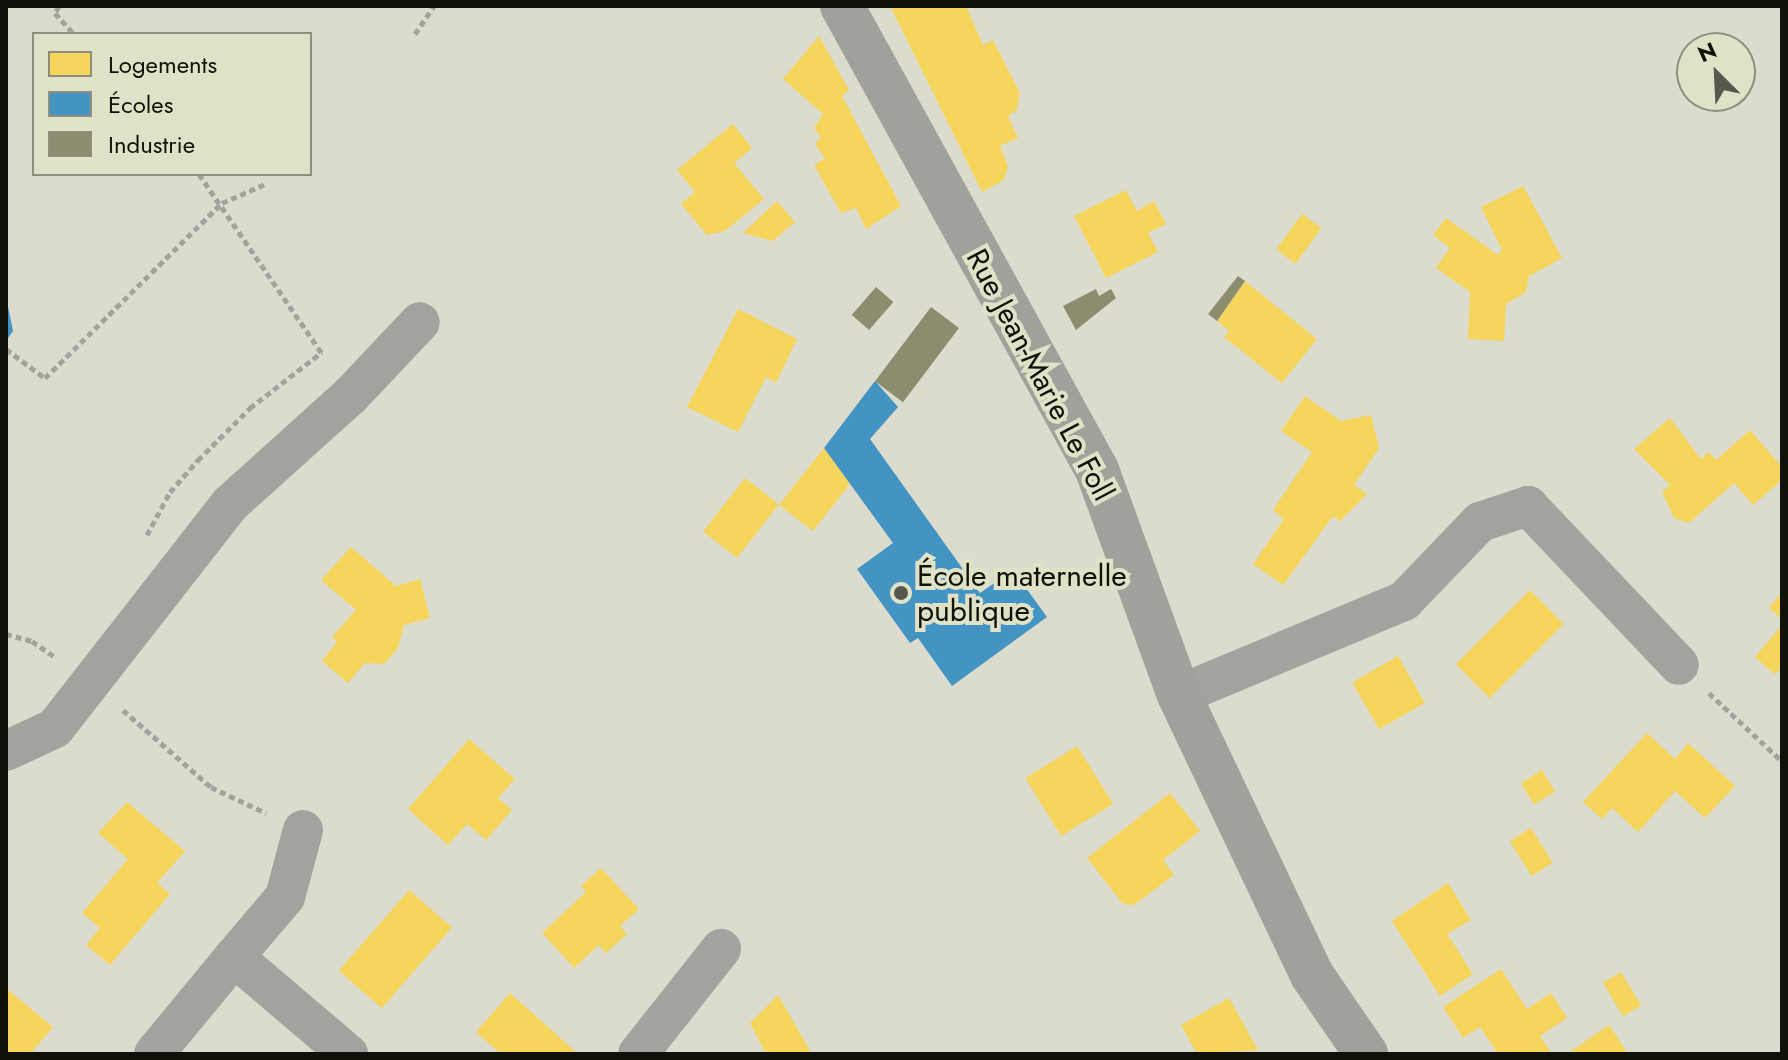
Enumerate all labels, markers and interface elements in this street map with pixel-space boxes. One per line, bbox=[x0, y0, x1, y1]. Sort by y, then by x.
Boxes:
legend bbox=[32, 32, 312, 176]
north arrow bbox=[1676, 32, 1756, 112]
text: N bbox=[1693, 34, 1722, 70]
text: Logements bbox=[108, 47, 217, 82]
text: Écoles bbox=[108, 87, 173, 122]
text: Industrie bbox=[108, 127, 195, 162]
street label: Rue Jean-Marie Le Foll bbox=[958, 243, 1122, 507]
place label: École maternelle publique bbox=[917, 558, 1127, 628]
marker: École maternelle publique bbox=[892, 584, 910, 602]

